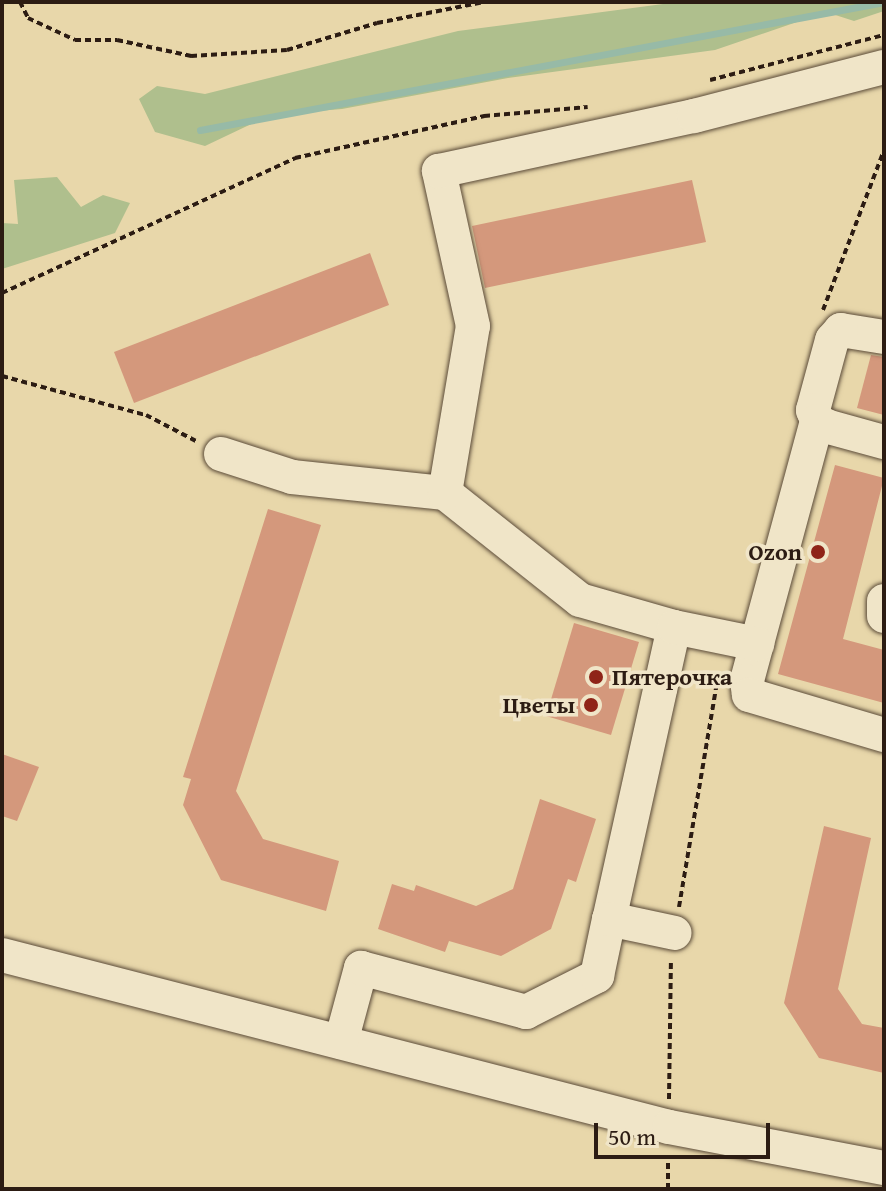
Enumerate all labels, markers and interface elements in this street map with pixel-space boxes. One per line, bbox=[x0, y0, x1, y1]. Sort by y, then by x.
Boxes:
place label: Ozon bbox=[749, 538, 802, 566]
marker: Ozon bbox=[809, 543, 827, 561]
place label: Пятерочка bbox=[612, 663, 732, 691]
marker: Пятерочка bbox=[587, 668, 605, 686]
place label: Цветы bbox=[503, 691, 575, 719]
marker: Цветы bbox=[582, 696, 600, 714]
scale bar bbox=[598, 1107, 774, 1157]
text: 50 m bbox=[608, 1119, 656, 1154]

